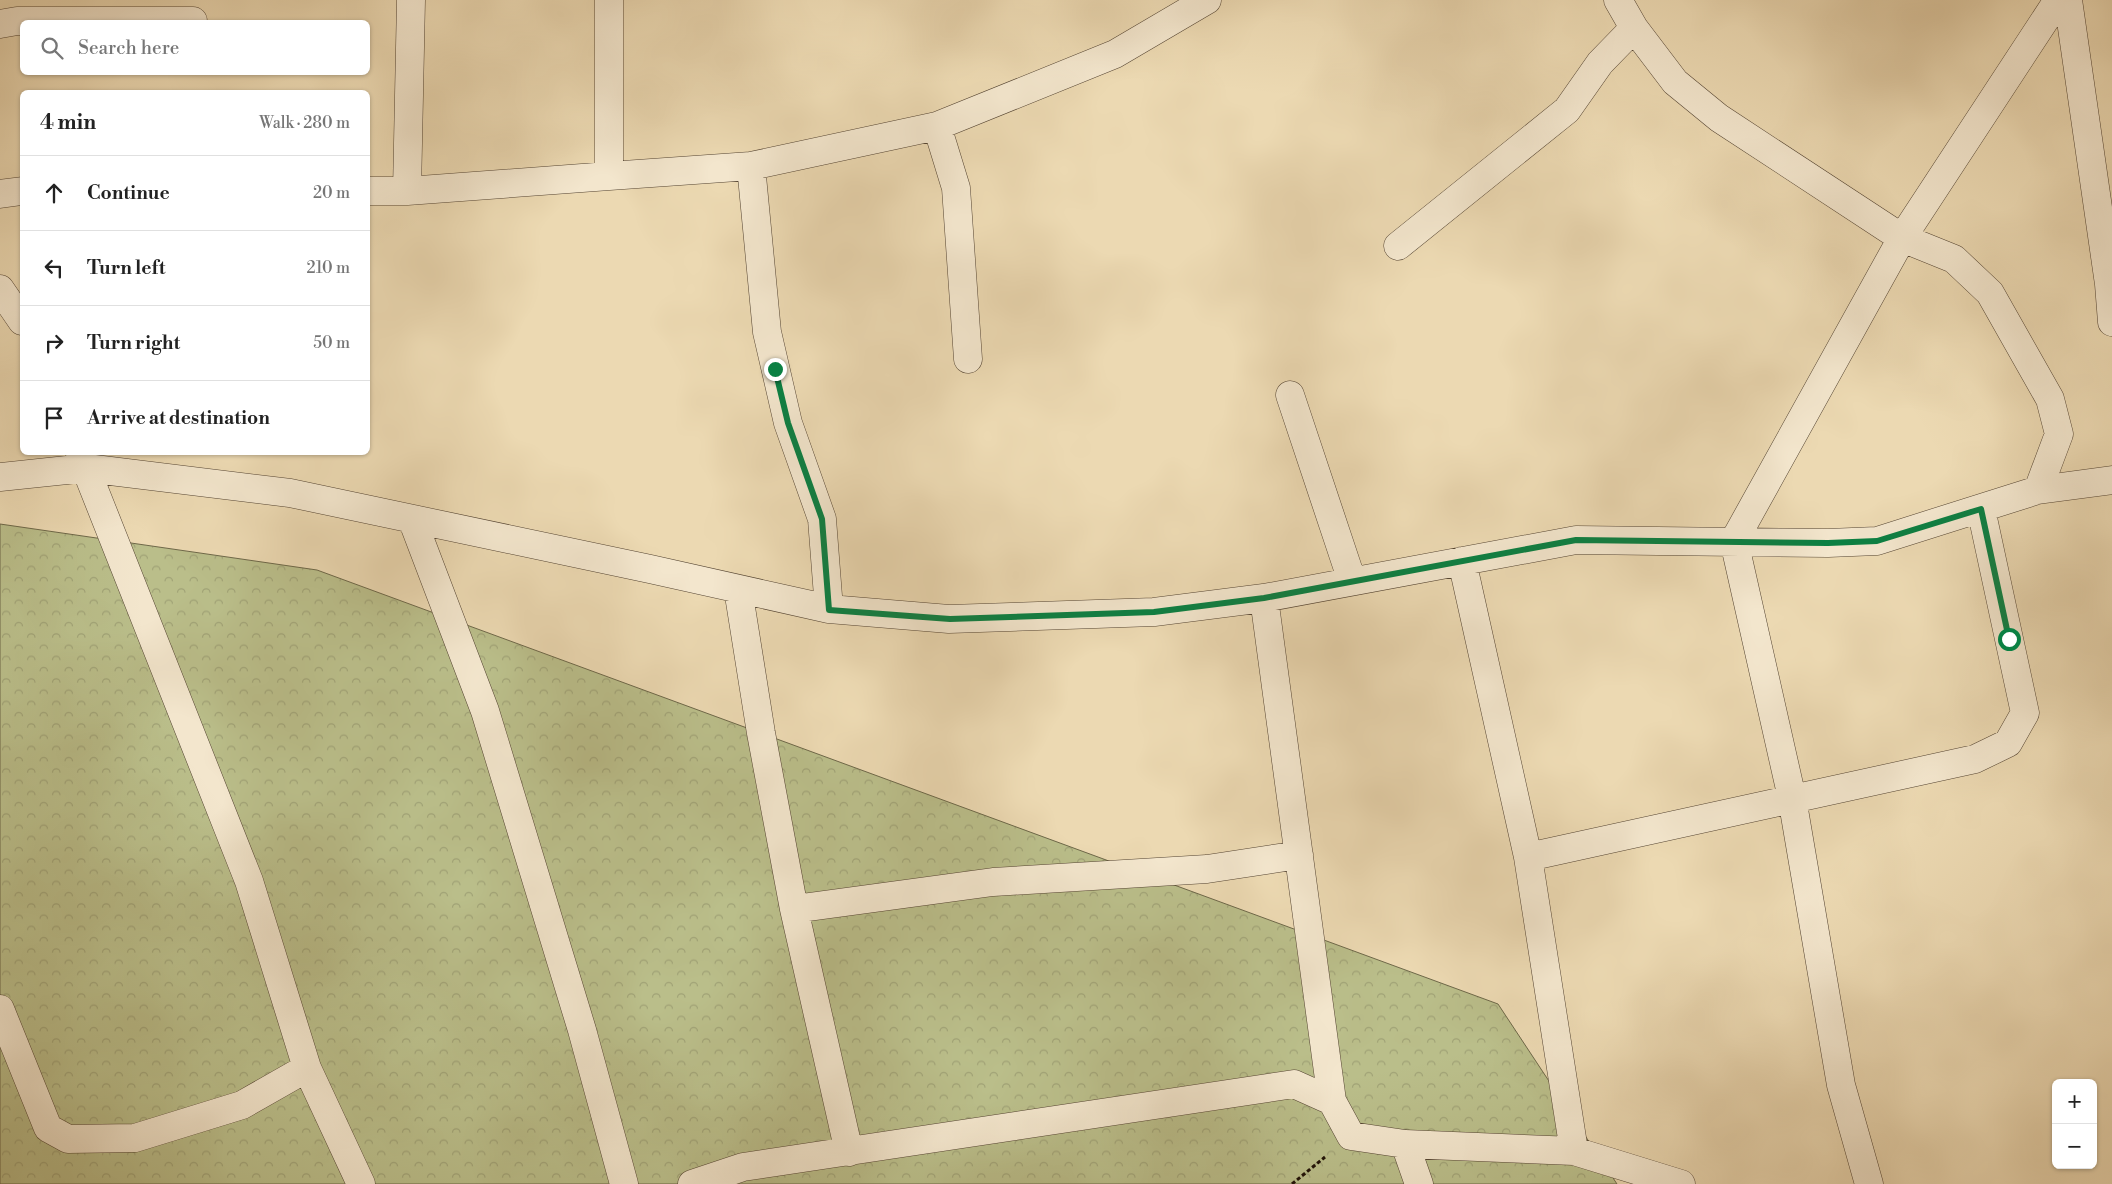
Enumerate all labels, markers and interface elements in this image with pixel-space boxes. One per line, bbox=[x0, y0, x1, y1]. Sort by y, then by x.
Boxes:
search box bbox=[20, 20, 370, 75]
icon: search bbox=[38, 34, 66, 62]
text: Search here bbox=[78, 36, 179, 60]
text: 4 min bbox=[40, 110, 96, 136]
text: Walk · 280 m bbox=[259, 113, 350, 133]
icon: ahead bbox=[40, 179, 68, 207]
text: Continue bbox=[87, 181, 170, 205]
text: 20 m bbox=[313, 183, 350, 203]
icon: left bbox=[40, 254, 68, 282]
text: Turn left bbox=[87, 256, 166, 280]
text: 210 m bbox=[306, 258, 350, 278]
icon: right bbox=[40, 329, 68, 357]
text: Turn right bbox=[87, 331, 180, 355]
text: 50 m bbox=[313, 333, 350, 353]
route end bbox=[764, 358, 787, 381]
icon: arrive bbox=[40, 404, 68, 432]
text: Arrive at destination bbox=[87, 406, 270, 430]
route start bbox=[1998, 628, 2021, 651]
map controls bbox=[2052, 1079, 2097, 1169]
button: + bbox=[2052, 1079, 2097, 1124]
button: − bbox=[2052, 1124, 2097, 1169]

